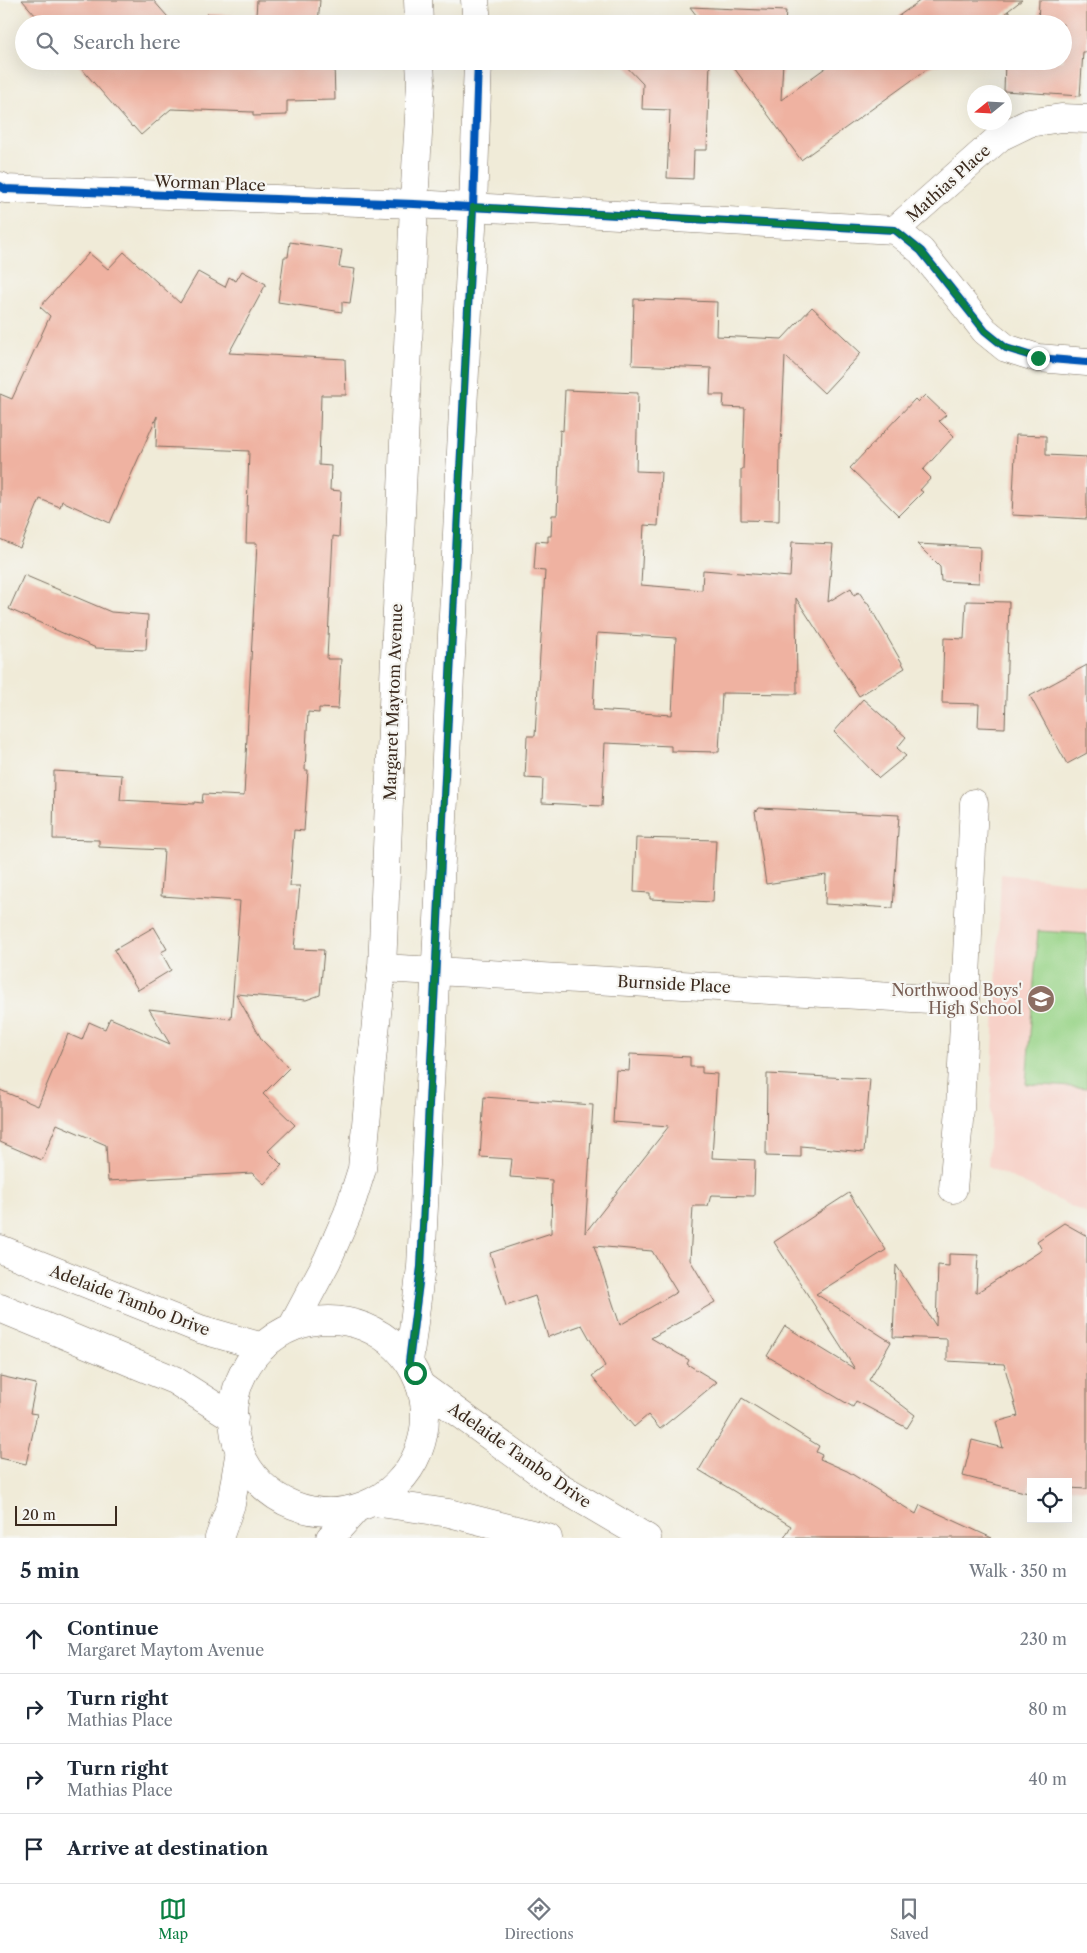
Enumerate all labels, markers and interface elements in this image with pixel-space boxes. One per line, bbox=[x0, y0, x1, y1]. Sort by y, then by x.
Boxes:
search box bbox=[15, 15, 1072, 70]
icon: search bbox=[33, 29, 61, 57]
text: Search here bbox=[73, 31, 181, 54]
north arrow bbox=[967, 85, 1012, 130]
street label: Mathias Place bbox=[902, 140, 994, 226]
street label: Worman Place bbox=[153, 171, 266, 195]
route end bbox=[1027, 347, 1050, 370]
street label: Margaret Maytom Avenue bbox=[380, 603, 406, 801]
street label: Burnside Place bbox=[617, 971, 731, 997]
place label: Northwood Boys' High School bbox=[891, 980, 1022, 1018]
school or university icon: Northwood Boys' High School bbox=[1026, 984, 1056, 1014]
street label: Adelaide Tambo Drive bbox=[46, 1260, 213, 1340]
route start bbox=[404, 1362, 427, 1385]
street label: Adelaide Tambo Drive bbox=[444, 1397, 595, 1512]
map controls bbox=[1027, 1478, 1072, 1523]
button: locate bbox=[1027, 1478, 1072, 1523]
scale bar bbox=[15, 1503, 118, 1526]
text: 20 m bbox=[22, 1506, 56, 1524]
text: 5 min bbox=[20, 1558, 80, 1583]
text: Walk · 350 m bbox=[969, 1561, 1067, 1581]
text: Continue bbox=[67, 1617, 159, 1640]
icon: ahead bbox=[20, 1625, 48, 1653]
text: 230 m bbox=[1020, 1629, 1067, 1649]
text: Margaret Maytom Avenue bbox=[67, 1640, 264, 1660]
text: Turn right bbox=[67, 1687, 168, 1710]
icon: right bbox=[20, 1695, 48, 1723]
text: 80 m bbox=[1028, 1699, 1067, 1719]
text: Mathias Place bbox=[67, 1710, 173, 1730]
text: Turn right bbox=[67, 1757, 168, 1780]
icon: right bbox=[20, 1765, 48, 1793]
text: 40 m bbox=[1028, 1769, 1067, 1789]
text: Mathias Place bbox=[67, 1780, 173, 1800]
icon: arrive bbox=[20, 1835, 48, 1863]
text: Arrive at destination bbox=[67, 1837, 268, 1860]
tab: Map bbox=[158, 1895, 188, 1943]
tab: Directions bbox=[504, 1895, 574, 1943]
tab: Saved bbox=[890, 1895, 929, 1943]

